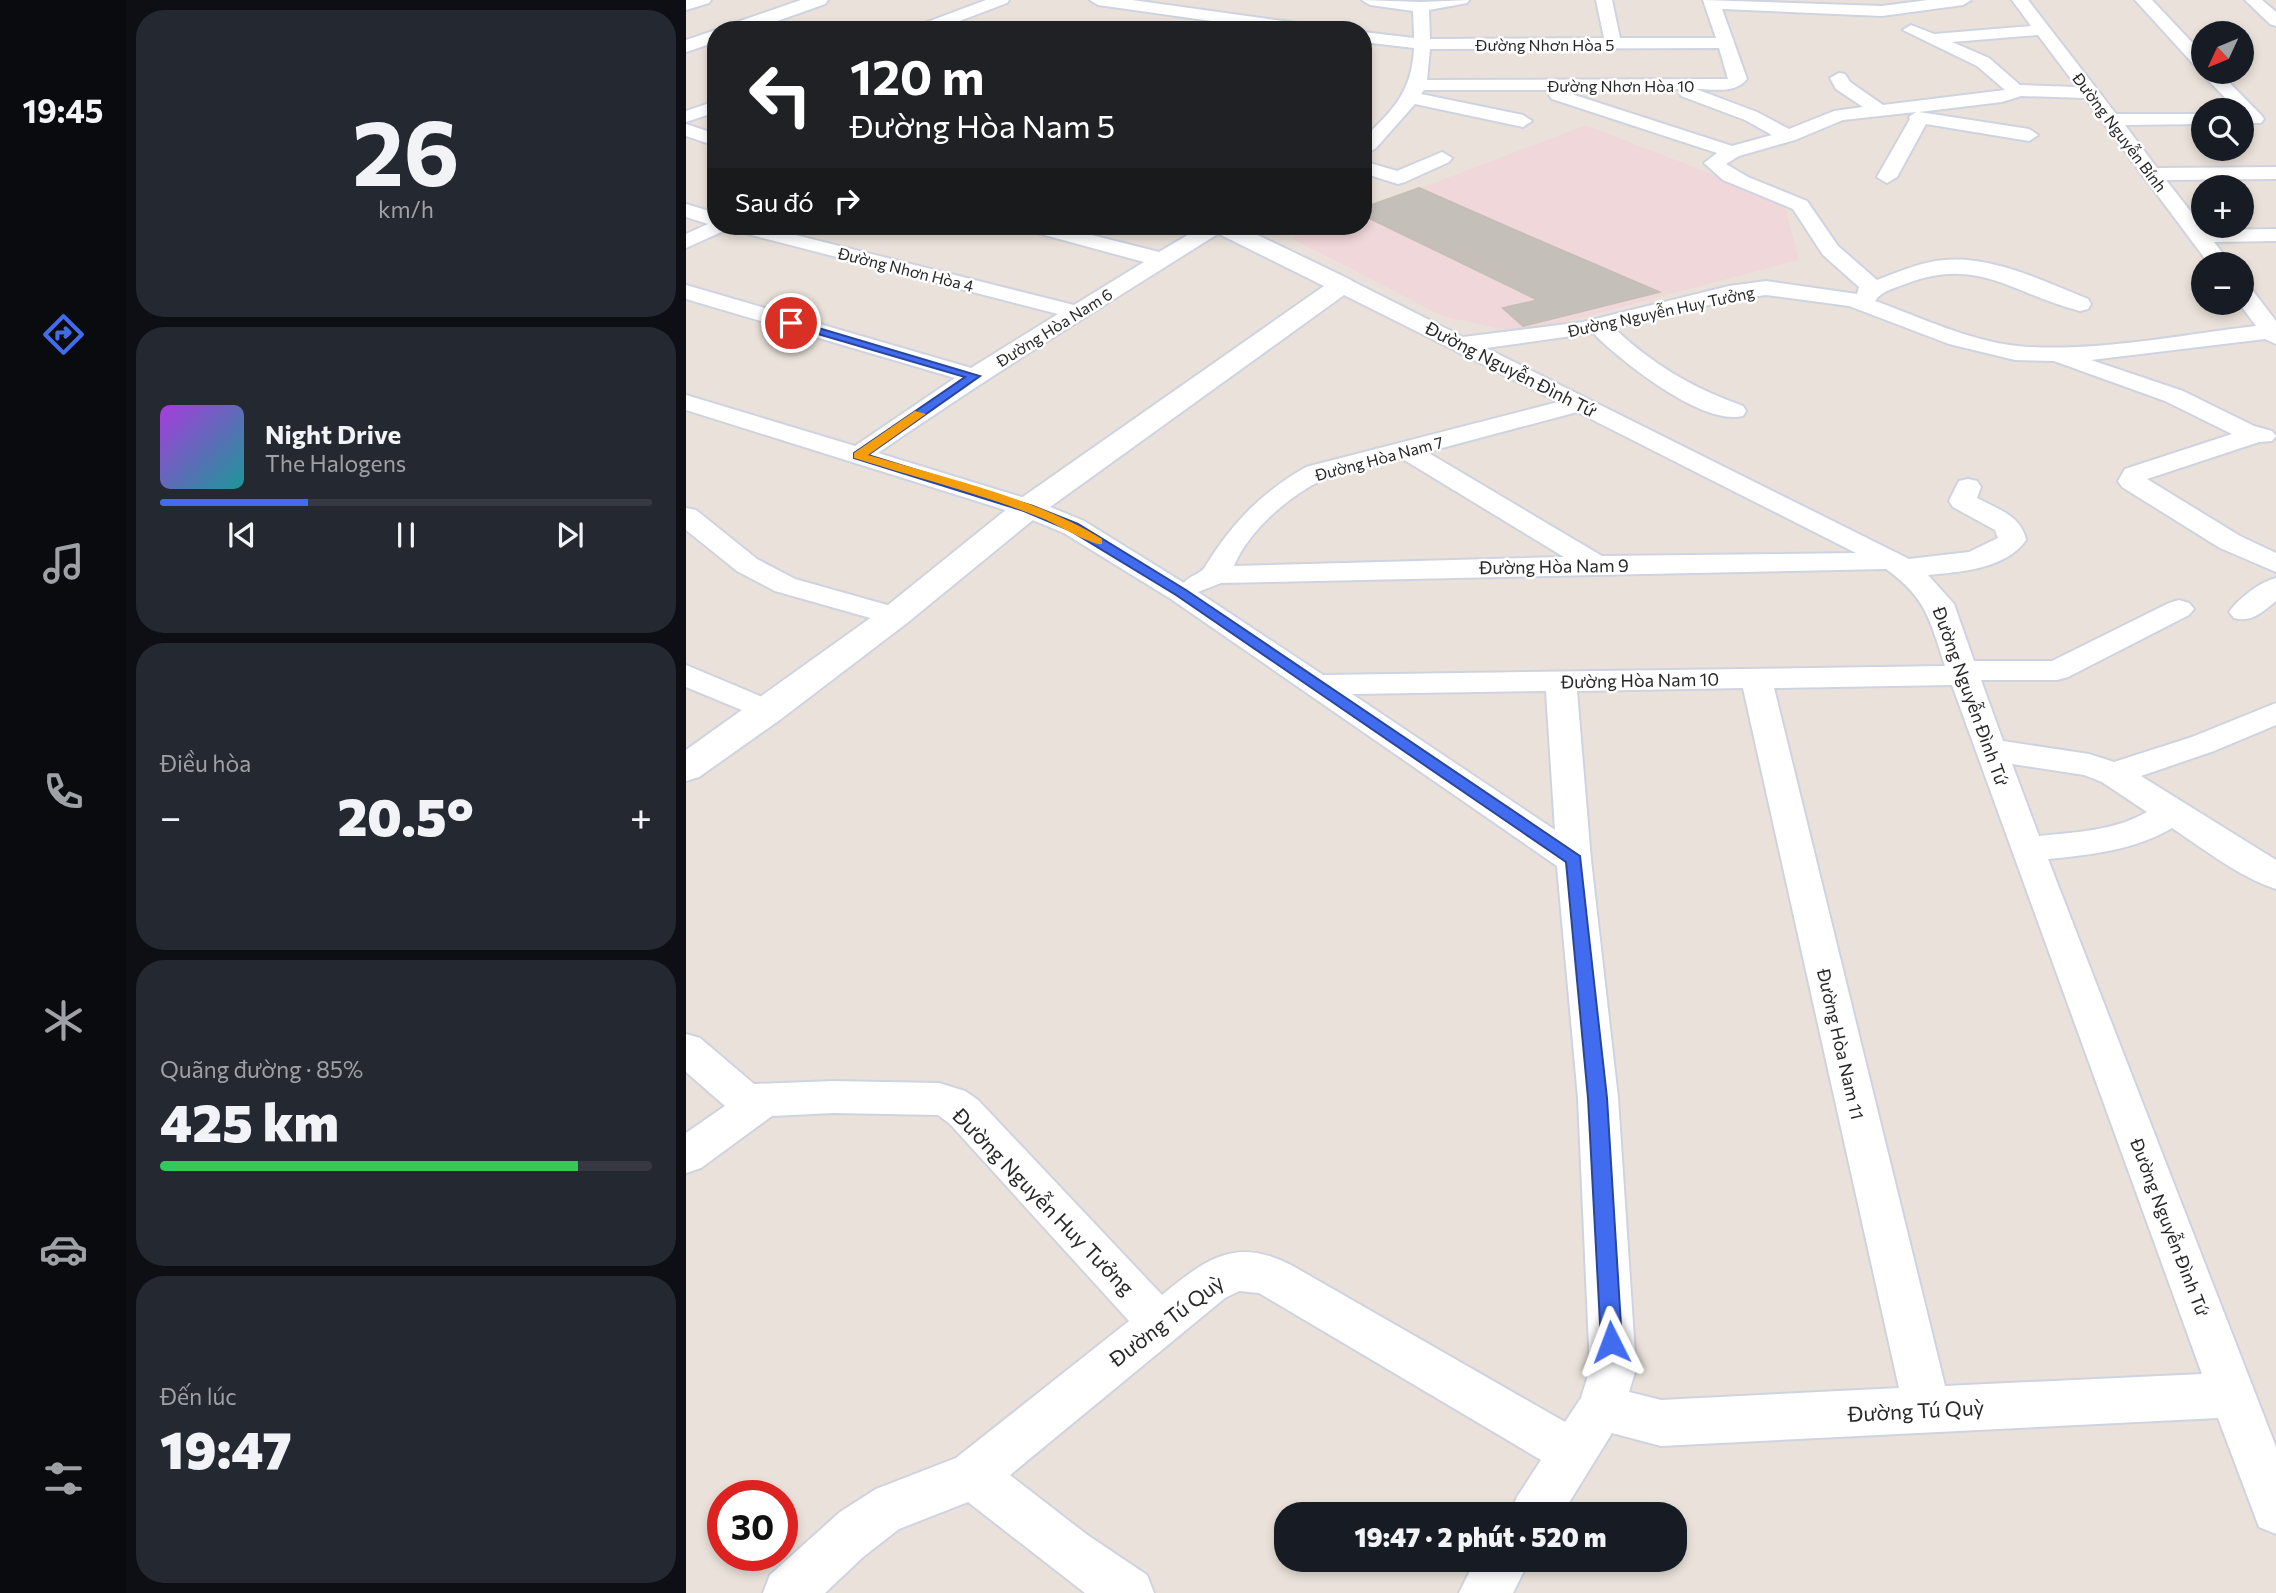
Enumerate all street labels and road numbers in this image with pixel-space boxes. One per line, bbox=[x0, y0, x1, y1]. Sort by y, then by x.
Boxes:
street label: Đường Nhơn Hòa 5 bbox=[1475, 35, 1614, 54]
street label: Đường Nguyễn Bính bbox=[2068, 68, 2171, 195]
street label: Đường Nhơn Hòa 10 bbox=[1547, 76, 1694, 95]
street label: Đường Nhơn Hòa 4 bbox=[835, 243, 976, 295]
street label: Đường Nguyễn Huy Tưởng bbox=[1565, 282, 1756, 340]
street label: Đường Hòa Nam 6 bbox=[992, 284, 1115, 371]
street label: Đường Nguyễn Đình Tứ bbox=[1421, 316, 1601, 422]
street label: Đường Hòa Nam 7 bbox=[1312, 432, 1445, 484]
street label: Đường Hòa Nam 9 bbox=[1478, 554, 1629, 578]
street label: Đường Nguyễn Đình Tứ bbox=[1928, 603, 2014, 789]
street label: Đường Hòa Nam 10 bbox=[1560, 668, 1719, 692]
street label: Đường Hòa Nam 11 bbox=[1813, 965, 1869, 1122]
street label: Đường Nguyễn Huy Tưởng bbox=[947, 1101, 1141, 1300]
street label: Đường Nguyễn Đình Tứ bbox=[2126, 1134, 2214, 1319]
street label: Đường Tú Quỳ bbox=[1103, 1269, 1228, 1372]
street label: Đường Tú Quỳ bbox=[1846, 1394, 1985, 1426]

